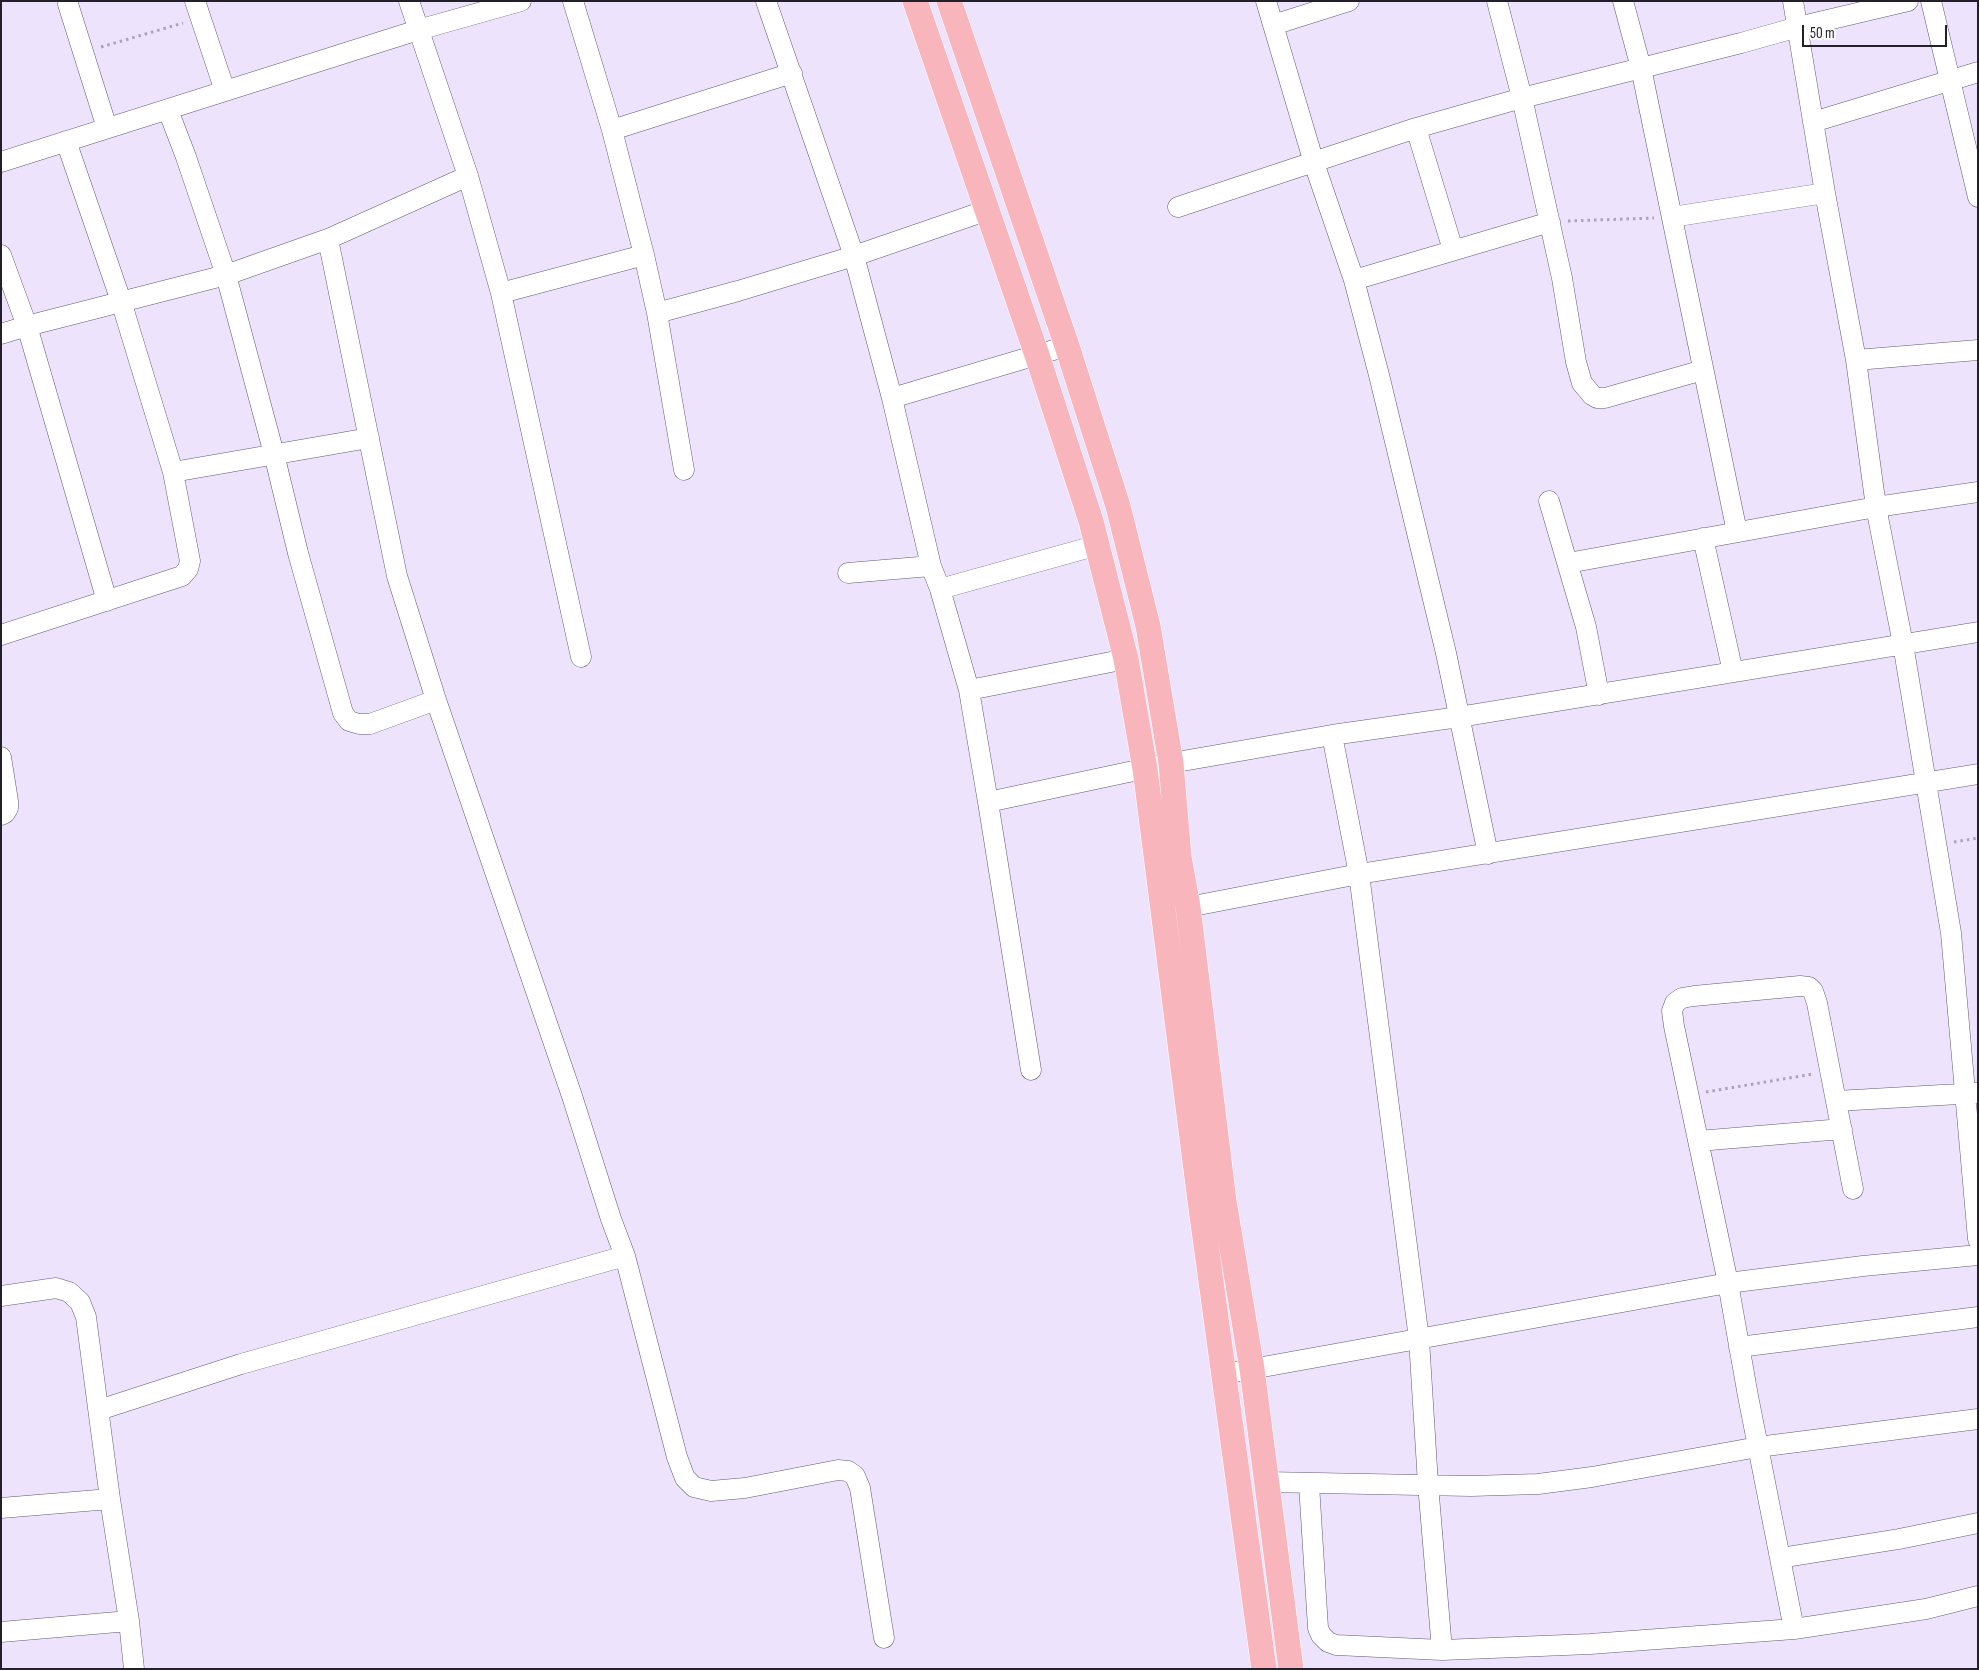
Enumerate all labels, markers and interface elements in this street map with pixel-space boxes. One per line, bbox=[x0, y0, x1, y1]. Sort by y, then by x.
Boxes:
scale bar bbox=[1804, 15, 1949, 47]
text: 50 m bbox=[1810, 24, 1835, 43]

